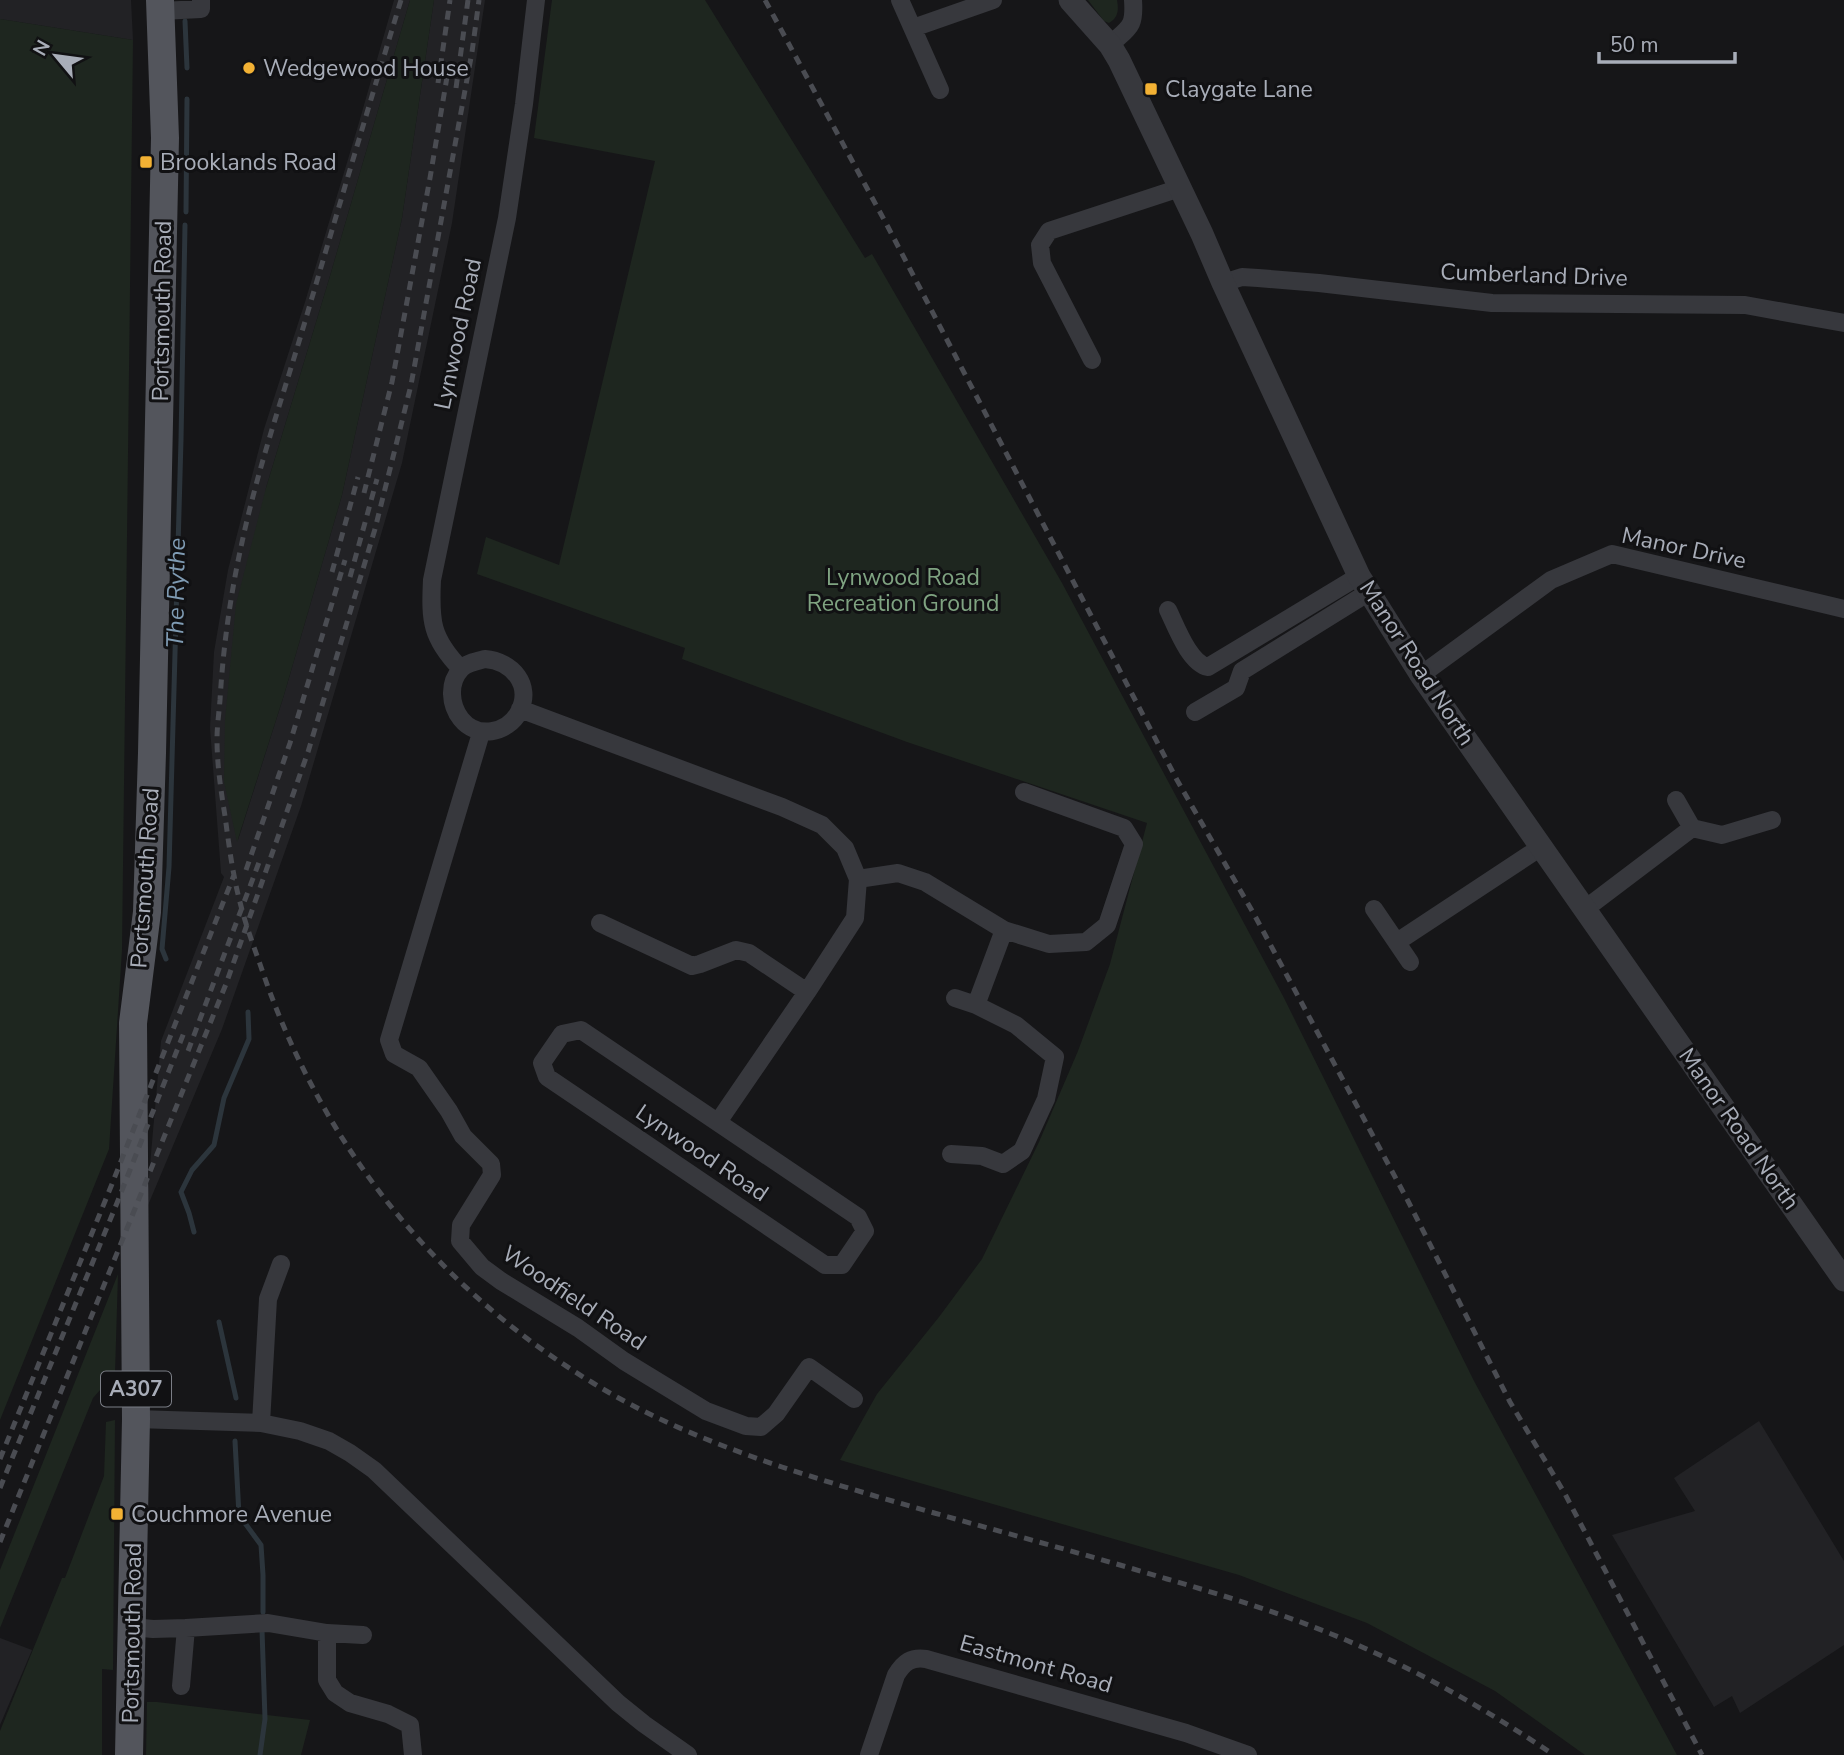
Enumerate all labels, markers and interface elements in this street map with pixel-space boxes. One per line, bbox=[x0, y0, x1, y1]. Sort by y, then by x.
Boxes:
north arrow bbox=[21, 21, 91, 91]
scale bar bbox=[1599, 21, 1736, 65]
text: 50 m bbox=[1610, 31, 1659, 59]
text: N bbox=[27, 36, 57, 61]
place label: Wedgewood House bbox=[263, 53, 469, 84]
marker: Wedgewood House bbox=[241, 60, 257, 76]
place label: Claygate Lane bbox=[1165, 74, 1313, 105]
marker: Claygate Lane bbox=[1143, 81, 1159, 97]
place label: Brooklands Road bbox=[160, 147, 337, 178]
marker: Brooklands Road bbox=[138, 154, 154, 170]
street label: Portsmouth Road bbox=[145, 220, 179, 402]
street label: Lynwood Road bbox=[427, 256, 489, 412]
street label: Cumberland Drive bbox=[1440, 256, 1628, 294]
street label: Manor Drive bbox=[1619, 520, 1749, 576]
water label: The Rythe bbox=[159, 537, 193, 648]
park label: Lynwood Road Recreation Ground bbox=[807, 562, 999, 619]
street label: Manor Road North bbox=[1352, 574, 1482, 752]
street label: Portsmouth Road bbox=[123, 787, 167, 969]
street label: Manor Road North bbox=[1672, 1042, 1806, 1216]
street label: Lynwood Road bbox=[630, 1097, 774, 1209]
street label: Woodfield Road bbox=[496, 1238, 652, 1358]
road number: A307 bbox=[101, 1372, 171, 1406]
place label: Couchmore Avenue bbox=[131, 1499, 332, 1530]
marker: Couchmore Avenue bbox=[109, 1506, 125, 1522]
street label: Portsmouth Road bbox=[115, 1542, 149, 1724]
street label: Eastmont Road bbox=[956, 1627, 1116, 1701]

